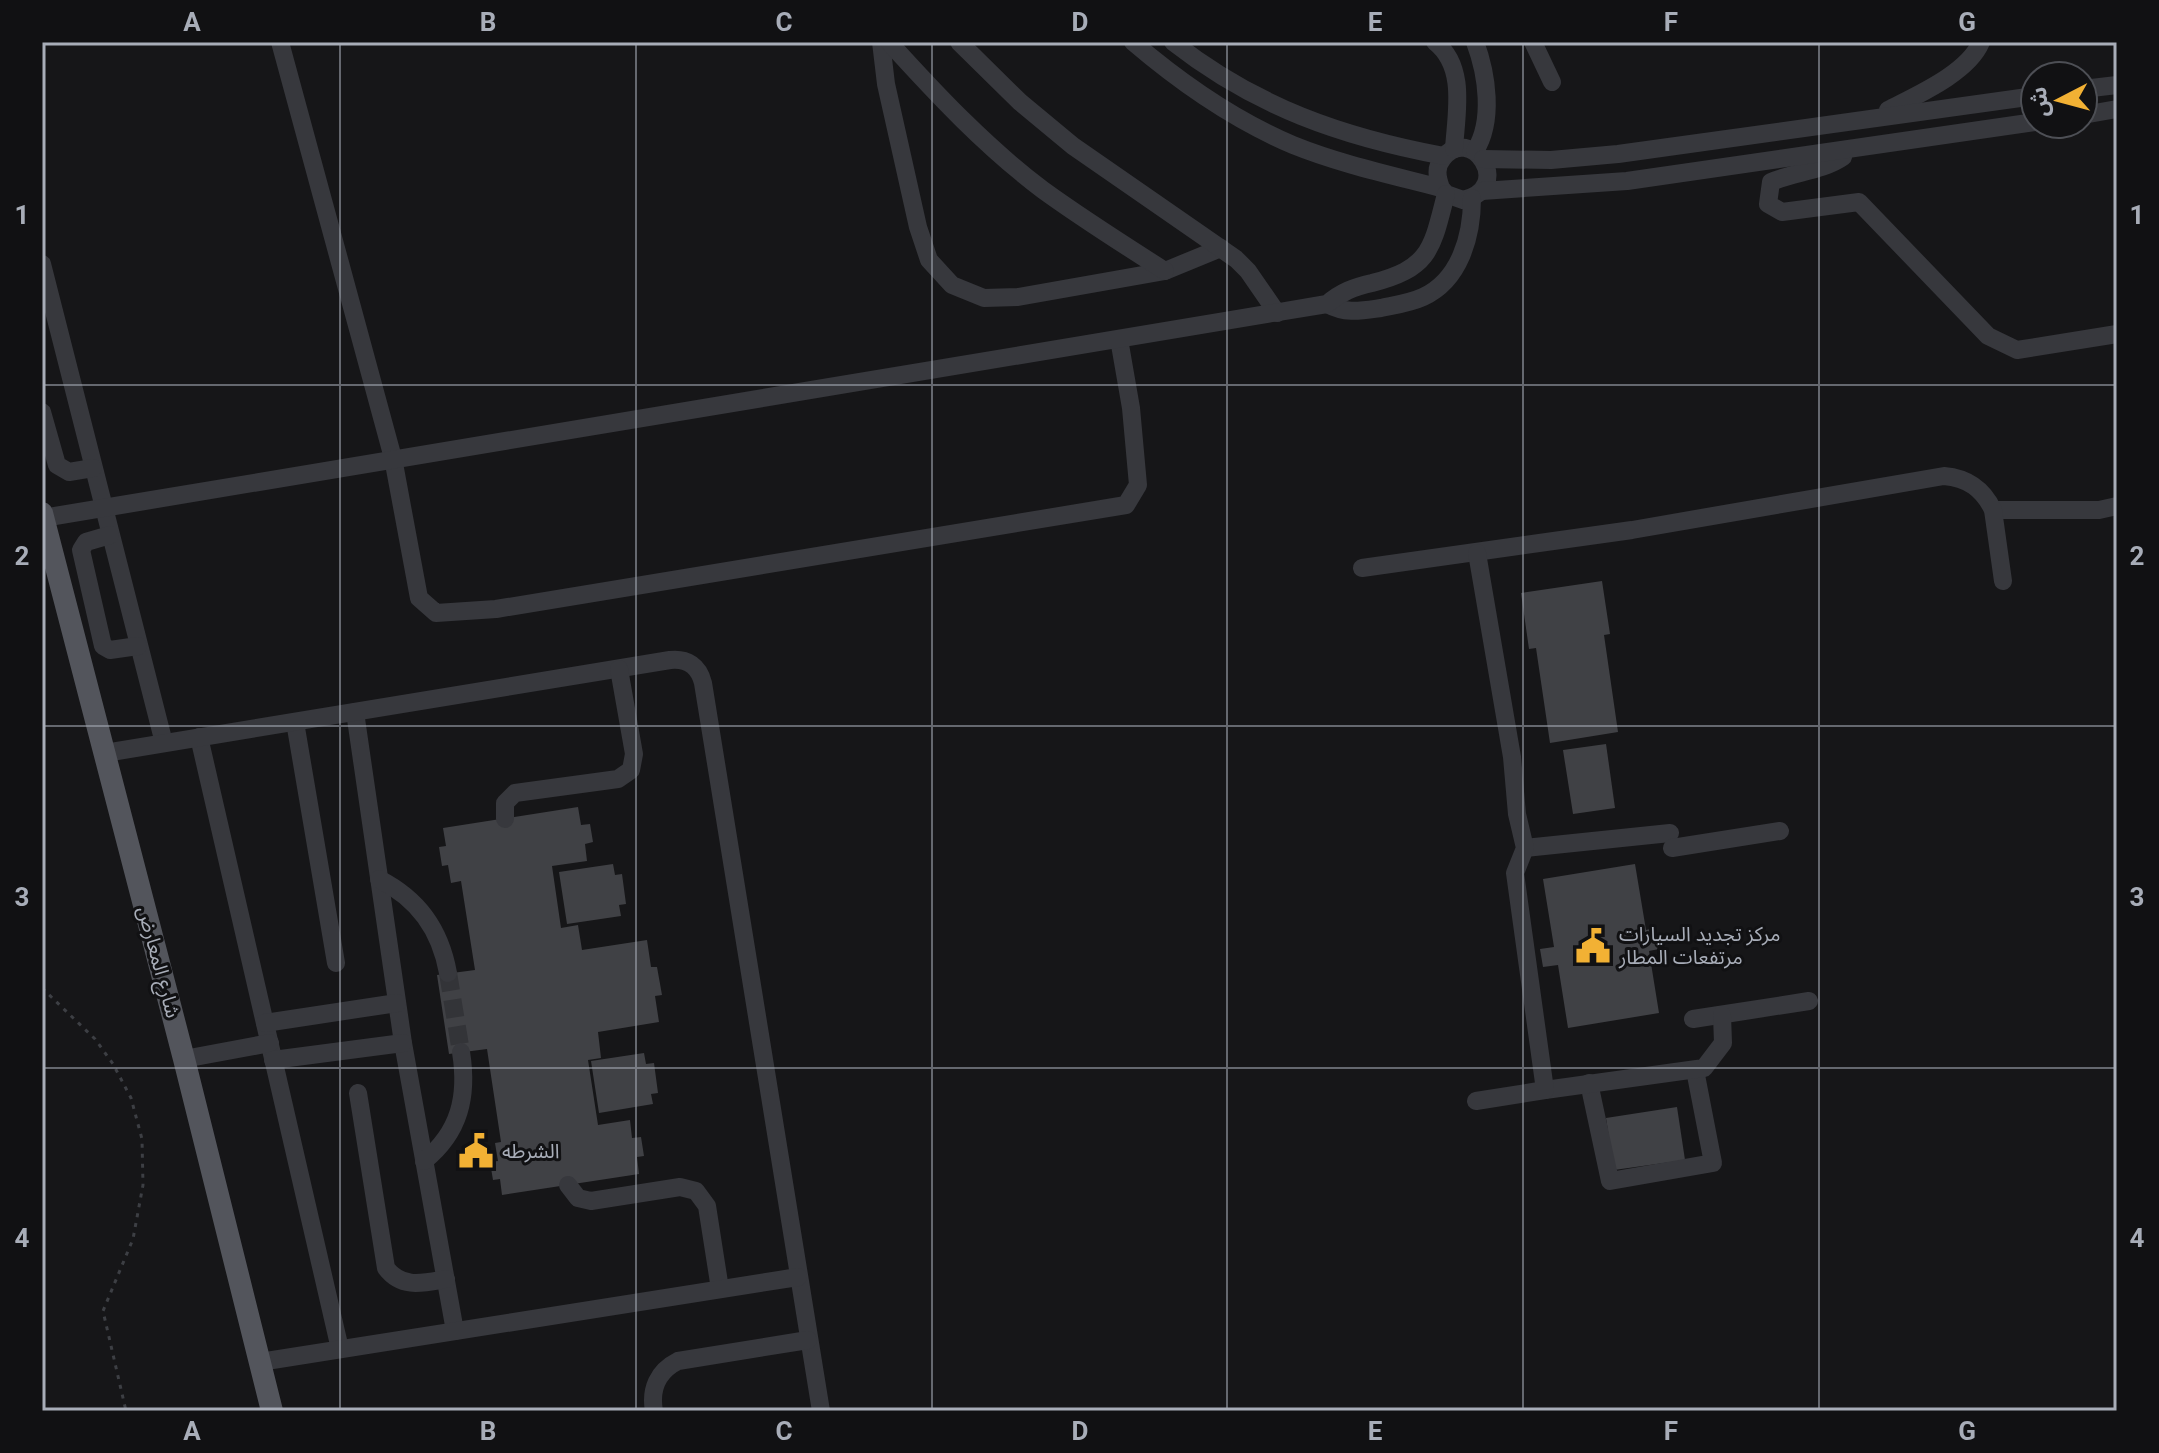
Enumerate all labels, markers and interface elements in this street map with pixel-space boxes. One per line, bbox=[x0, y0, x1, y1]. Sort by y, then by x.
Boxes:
text: A bbox=[183, 7, 201, 37]
text: B bbox=[480, 7, 496, 37]
text: C bbox=[775, 7, 793, 37]
text: D bbox=[1072, 7, 1088, 37]
text: E bbox=[1368, 7, 1383, 37]
text: F bbox=[1664, 7, 1678, 37]
text: G bbox=[1958, 7, 1976, 37]
north arrow bbox=[2019, 60, 2099, 140]
text: ش bbox=[2026, 86, 2054, 118]
text: 1 bbox=[15, 200, 29, 230]
text: 1 bbox=[2130, 200, 2144, 230]
text: 2 bbox=[15, 541, 29, 571]
text: 2 bbox=[2130, 541, 2144, 571]
text: 3 bbox=[15, 882, 29, 912]
text: 3 bbox=[2130, 882, 2144, 912]
street label: شارع المعارض bbox=[130, 904, 185, 1021]
place label: مركز تجديد السيارات مرتفعات المطار bbox=[1618, 922, 1780, 969]
public building icon: مركز تجديد السيارات مرتفعات المطار bbox=[1574, 927, 1612, 965]
public building icon: الشرطه bbox=[457, 1132, 495, 1170]
place label: الشرطه bbox=[502, 1139, 560, 1163]
text: 4 bbox=[15, 1223, 30, 1253]
text: 4 bbox=[2130, 1223, 2145, 1253]
text: A bbox=[183, 1416, 201, 1446]
text: B bbox=[480, 1416, 496, 1446]
text: C bbox=[775, 1416, 793, 1446]
text: D bbox=[1072, 1416, 1088, 1446]
text: E bbox=[1368, 1416, 1383, 1446]
text: F bbox=[1664, 1416, 1678, 1446]
text: G bbox=[1958, 1416, 1976, 1446]

